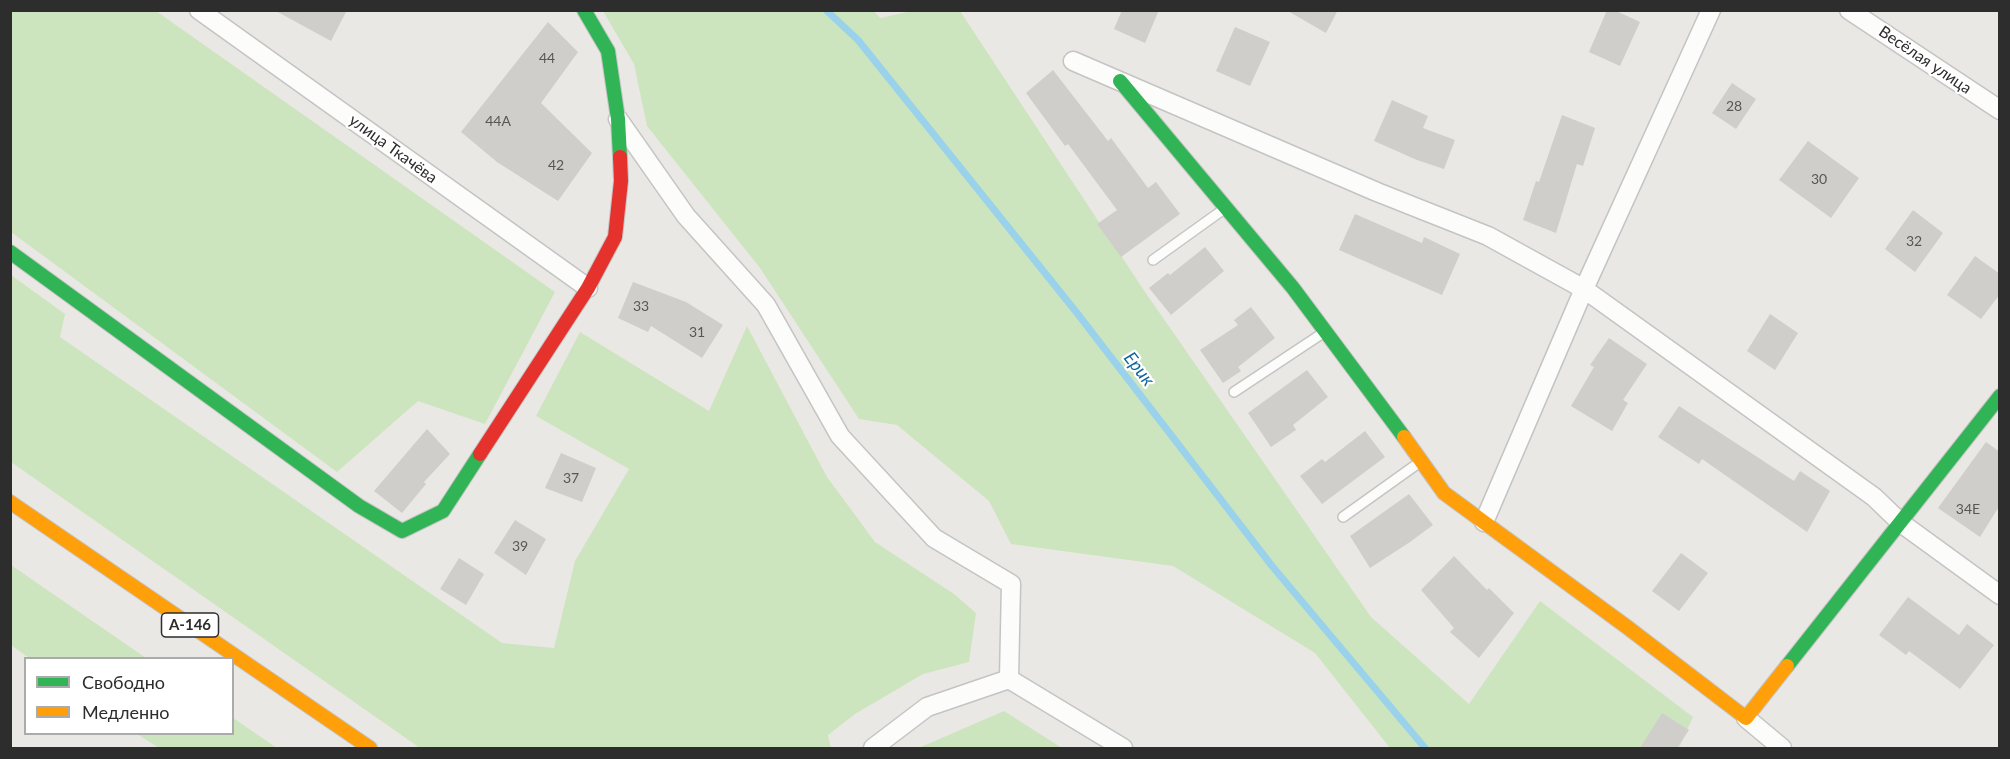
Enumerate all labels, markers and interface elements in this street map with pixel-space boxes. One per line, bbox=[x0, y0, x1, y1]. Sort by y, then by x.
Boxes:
street label: Весёлая улица bbox=[1875, 22, 1975, 98]
house number: 44 bbox=[539, 50, 555, 66]
house number: 28 bbox=[1726, 98, 1742, 114]
street label: улица Ткачёва bbox=[345, 111, 441, 187]
house number: 44А bbox=[485, 113, 511, 129]
house number: 42 bbox=[548, 157, 564, 173]
house number: 30 bbox=[1811, 171, 1827, 187]
house number: 32 bbox=[1906, 233, 1922, 249]
house number: 33 bbox=[633, 298, 649, 314]
house number: 31 bbox=[689, 324, 705, 340]
water label: Ерик bbox=[1119, 348, 1159, 390]
house number: 37 bbox=[563, 470, 579, 486]
house number: 34Е bbox=[1956, 501, 1980, 517]
house number: 39 bbox=[512, 538, 528, 554]
road number: А-146 bbox=[162, 613, 219, 637]
legend bbox=[24, 657, 234, 735]
text: Свободно bbox=[82, 671, 165, 693]
text: Медленно bbox=[82, 701, 170, 723]

